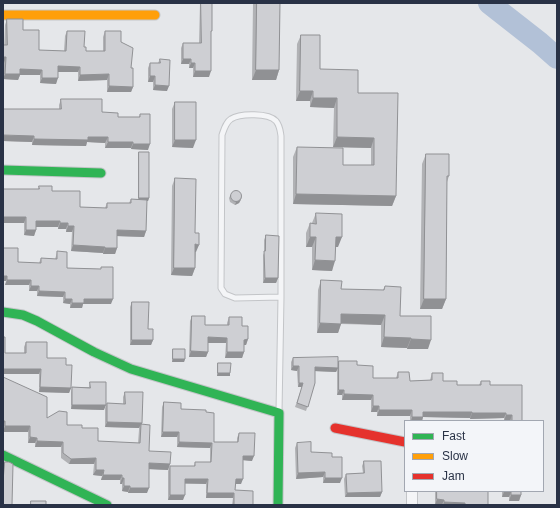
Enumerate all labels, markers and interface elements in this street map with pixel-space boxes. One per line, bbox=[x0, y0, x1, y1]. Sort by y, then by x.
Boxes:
legend bbox=[404, 420, 544, 492]
text: Fast bbox=[442, 429, 465, 443]
text: Slow bbox=[442, 449, 468, 463]
text: Jam bbox=[442, 469, 465, 483]

